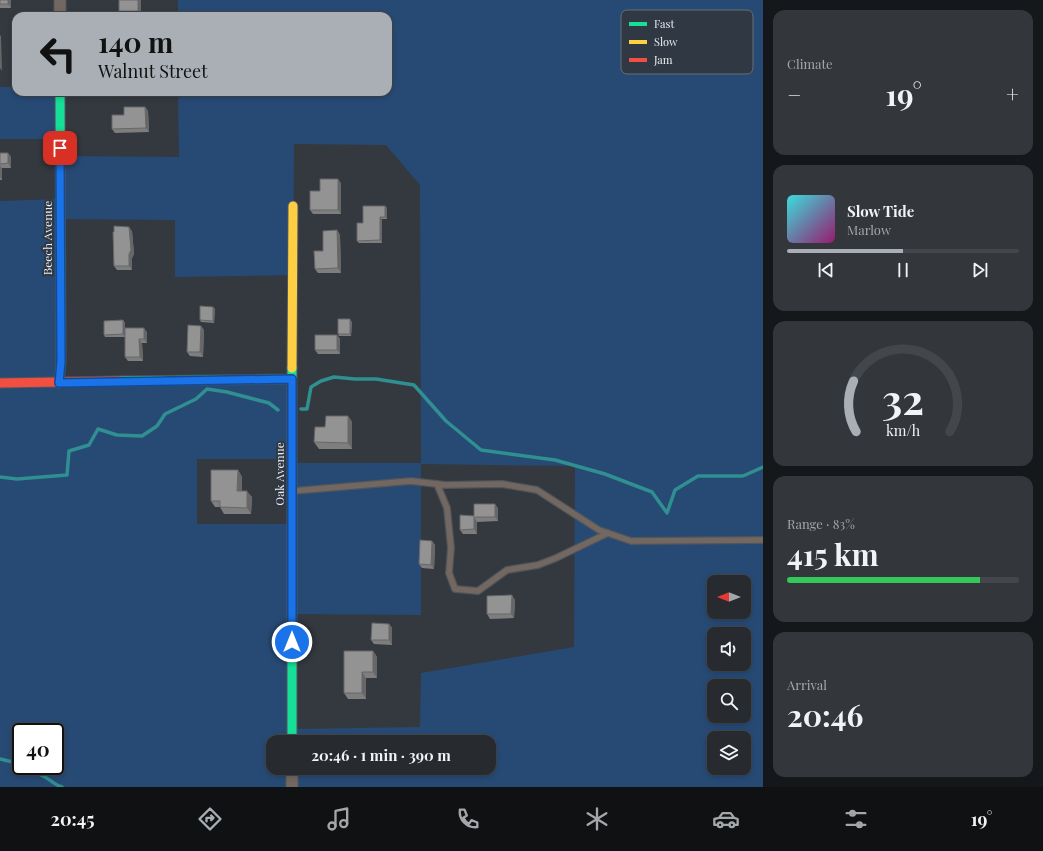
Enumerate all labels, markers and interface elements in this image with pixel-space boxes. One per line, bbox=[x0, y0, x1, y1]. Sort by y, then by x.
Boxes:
legend bbox=[621, 10, 753, 74]
text: Fast bbox=[654, 16, 674, 31]
text: 140 m bbox=[98, 23, 173, 60]
icon: left bbox=[32, 28, 84, 80]
text: Slow bbox=[654, 34, 678, 49]
text: Jam bbox=[653, 52, 673, 67]
text: Climate bbox=[787, 55, 833, 72]
text: Walnut Street bbox=[98, 59, 208, 83]
text: 19° bbox=[886, 74, 922, 114]
text: − bbox=[787, 79, 801, 109]
text: + bbox=[1006, 79, 1019, 109]
pin bbox=[43, 131, 77, 165]
icon: arrive bbox=[49, 137, 71, 159]
street label: Beech Avenue bbox=[39, 201, 55, 275]
text: Slow Tide bbox=[847, 201, 914, 221]
text: Marlow bbox=[847, 221, 891, 238]
icon: previous bbox=[815, 259, 837, 281]
icon: pause bbox=[892, 259, 914, 281]
icon: next bbox=[969, 259, 991, 281]
text: 32 bbox=[882, 369, 924, 424]
text: km/h bbox=[886, 420, 921, 439]
street label: Oak Avenue bbox=[271, 442, 287, 506]
text: Range · 83% bbox=[787, 515, 855, 532]
text: 415 km bbox=[787, 534, 879, 574]
north arrow bbox=[707, 575, 751, 619]
map controls bbox=[707, 575, 751, 775]
position arrow bbox=[271, 621, 313, 663]
button: sound bbox=[707, 627, 751, 671]
text: Arrival bbox=[787, 676, 827, 693]
button: search bbox=[707, 679, 751, 723]
text: 20:46 bbox=[787, 695, 863, 735]
speed limit sign: 40 bbox=[12, 723, 64, 775]
button: layers bbox=[707, 731, 751, 775]
text: 20:46 · 1 min · 390 m bbox=[311, 745, 451, 765]
icon: directions bbox=[196, 805, 224, 833]
icon: music bbox=[325, 805, 353, 833]
icon: phone bbox=[454, 805, 482, 833]
icon: climate bbox=[583, 805, 611, 833]
icon: car bbox=[712, 805, 740, 833]
icon: filters bbox=[842, 805, 870, 833]
text: 20:45 bbox=[51, 807, 95, 831]
text: 19° bbox=[971, 807, 992, 831]

